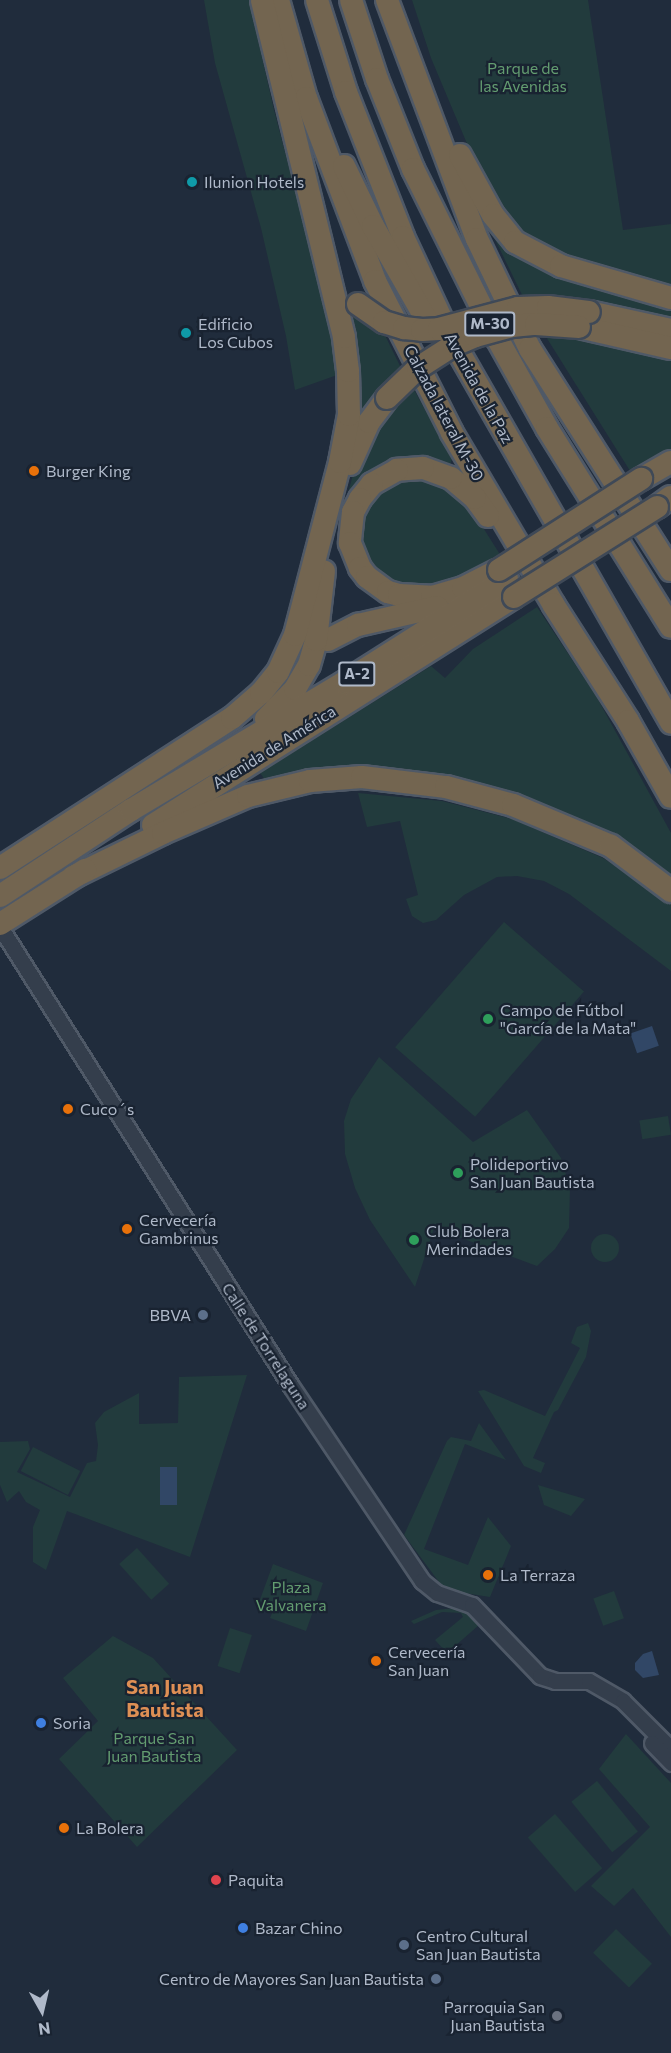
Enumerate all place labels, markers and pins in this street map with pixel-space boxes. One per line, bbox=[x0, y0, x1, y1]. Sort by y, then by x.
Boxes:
place label: Ilunion Hotels bbox=[204, 172, 304, 192]
marker: Ilunion Hotels bbox=[185, 175, 199, 189]
place label: Edificio Los Cubos bbox=[198, 314, 273, 352]
marker: Edificio Los Cubos bbox=[179, 326, 193, 340]
place label: Burger King bbox=[46, 461, 131, 481]
marker: Burger King bbox=[27, 464, 41, 478]
place label: Campo de Fútbol "García de la Mata" bbox=[500, 1000, 636, 1038]
marker: Campo de Fútbol "García de la Mata" bbox=[481, 1012, 495, 1026]
place label: Cuco´s bbox=[80, 1099, 134, 1119]
marker: Cuco´s bbox=[61, 1102, 75, 1116]
place label: Polideportivo San Juan Bautista bbox=[470, 1154, 595, 1192]
marker: Polideportivo San Juan Bautista bbox=[451, 1166, 465, 1180]
place label: Cervecería Gambrinus bbox=[139, 1210, 218, 1248]
place label: Club Bolera Merindades bbox=[426, 1221, 512, 1259]
marker: Cervecería Gambrinus bbox=[120, 1222, 134, 1236]
marker: Club Bolera Merindades bbox=[407, 1233, 421, 1247]
place label: BBVA bbox=[150, 1305, 191, 1325]
marker: BBVA bbox=[196, 1308, 210, 1322]
place label: La Terraza bbox=[500, 1565, 575, 1585]
marker: La Terraza bbox=[481, 1568, 495, 1582]
place label: Cervecería San Juan bbox=[388, 1642, 465, 1680]
marker: Cervecería San Juan bbox=[369, 1654, 383, 1668]
place label: Soria bbox=[53, 1713, 91, 1733]
marker: Soria bbox=[34, 1716, 48, 1730]
place label: La Bolera bbox=[76, 1818, 144, 1838]
marker: La Bolera bbox=[57, 1821, 71, 1835]
place label: Paquita bbox=[228, 1870, 284, 1890]
marker: Paquita bbox=[209, 1873, 223, 1887]
place label: Bazar Chino bbox=[255, 1918, 342, 1938]
marker: Bazar Chino bbox=[236, 1921, 250, 1935]
place label: Centro Cultural San Juan Bautista bbox=[416, 1926, 541, 1964]
marker: Centro Cultural San Juan Bautista bbox=[397, 1938, 411, 1952]
place label: Centro de Mayores San Juan Bautista bbox=[159, 1969, 424, 1989]
marker: Centro de Mayores San Juan Bautista bbox=[429, 1972, 443, 1986]
place label: Parroquia San Juan Bautista bbox=[444, 1997, 545, 2035]
marker: Parroquia San Juan Bautista bbox=[550, 2009, 564, 2023]

